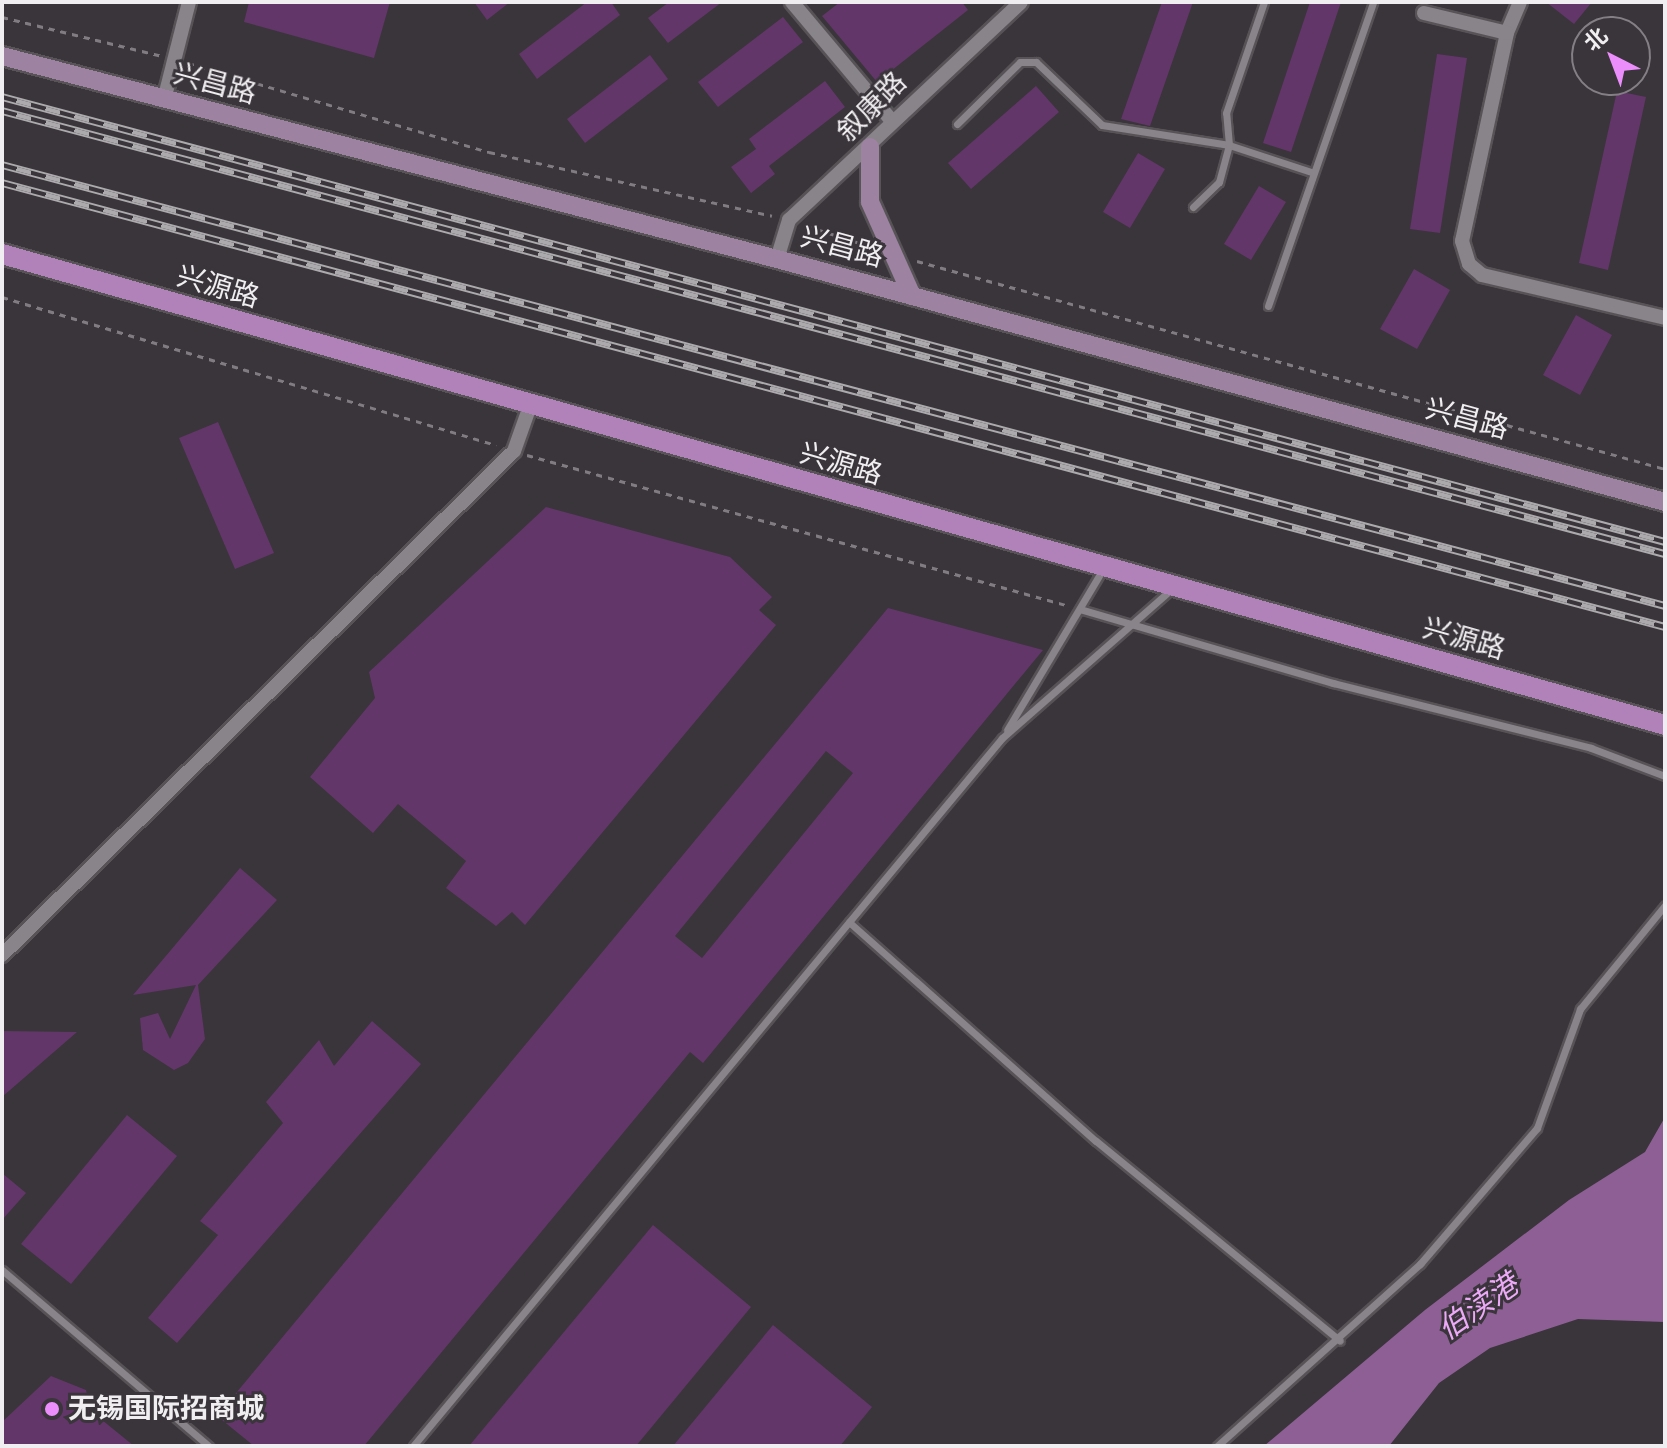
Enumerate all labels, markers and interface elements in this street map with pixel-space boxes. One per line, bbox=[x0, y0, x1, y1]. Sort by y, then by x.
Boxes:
north arrow bbox=[1571, 16, 1651, 96]
text: 北 bbox=[1579, 23, 1612, 56]
street label: 兴昌路 bbox=[170, 57, 260, 111]
street label: 叙康路 bbox=[830, 65, 914, 149]
street label: 兴昌路 bbox=[797, 220, 887, 274]
street label: 兴源路 bbox=[173, 259, 263, 315]
street label: 兴昌路 bbox=[1422, 392, 1512, 446]
street label: 兴源路 bbox=[796, 436, 886, 492]
street label: 兴源路 bbox=[1419, 611, 1509, 667]
water label: 伯渎港 bbox=[1431, 1266, 1525, 1348]
place label: 无锡国际招商城 bbox=[68, 1392, 264, 1426]
marker: 无锡国际招商城 bbox=[43, 1400, 61, 1418]

